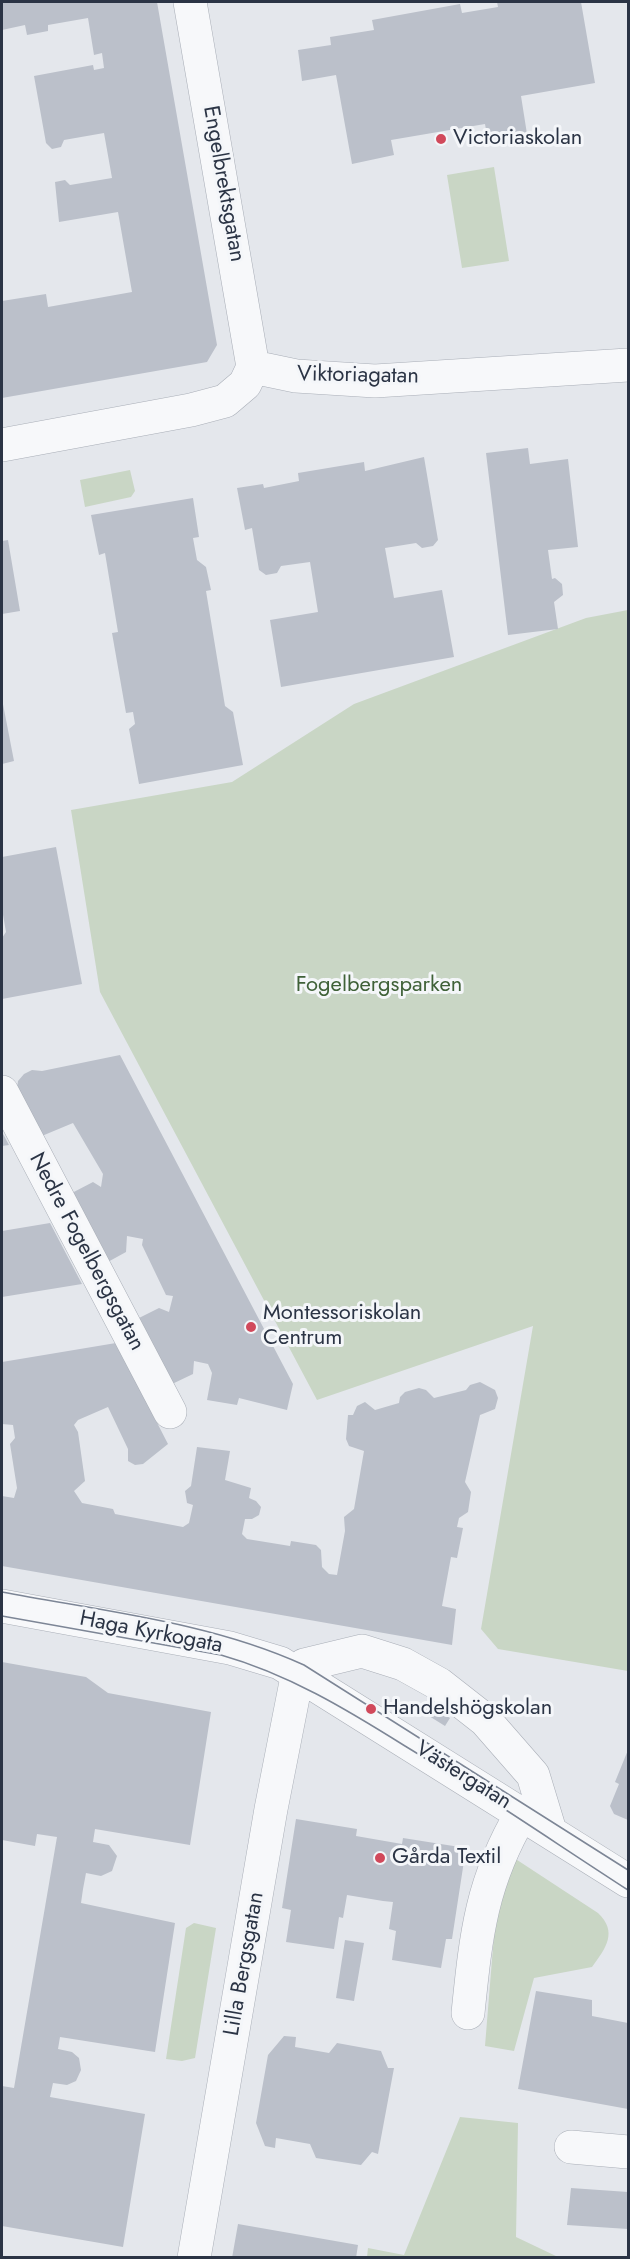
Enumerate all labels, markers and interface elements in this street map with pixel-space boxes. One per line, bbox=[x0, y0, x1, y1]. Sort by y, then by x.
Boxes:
street label: Engelbrektsgatan bbox=[196, 104, 250, 264]
place label: Victoriaskolan bbox=[453, 126, 582, 152]
marker: Victoriaskolan bbox=[434, 132, 448, 146]
street label: Viktoriagatan bbox=[297, 362, 419, 390]
park label: Fogelbergsparken bbox=[296, 973, 462, 999]
street label: Nedre Fogelbergsgatan bbox=[23, 1149, 149, 1355]
place label: Montessoriskolan Centrum bbox=[263, 1301, 421, 1352]
marker: Montessoriskolan Centrum bbox=[244, 1320, 258, 1334]
street label: Haga Kyrkogata bbox=[77, 1606, 225, 1660]
place label: Handelshögskolan bbox=[383, 1696, 552, 1722]
marker: Handelshögskolan bbox=[364, 1702, 378, 1716]
street label: Västergatan bbox=[410, 1736, 516, 1816]
place label: Gårda Textil bbox=[392, 1845, 501, 1871]
marker: Gårda Textil bbox=[373, 1851, 387, 1865]
street label: Lilla Bergsgatan bbox=[219, 1890, 271, 2038]

